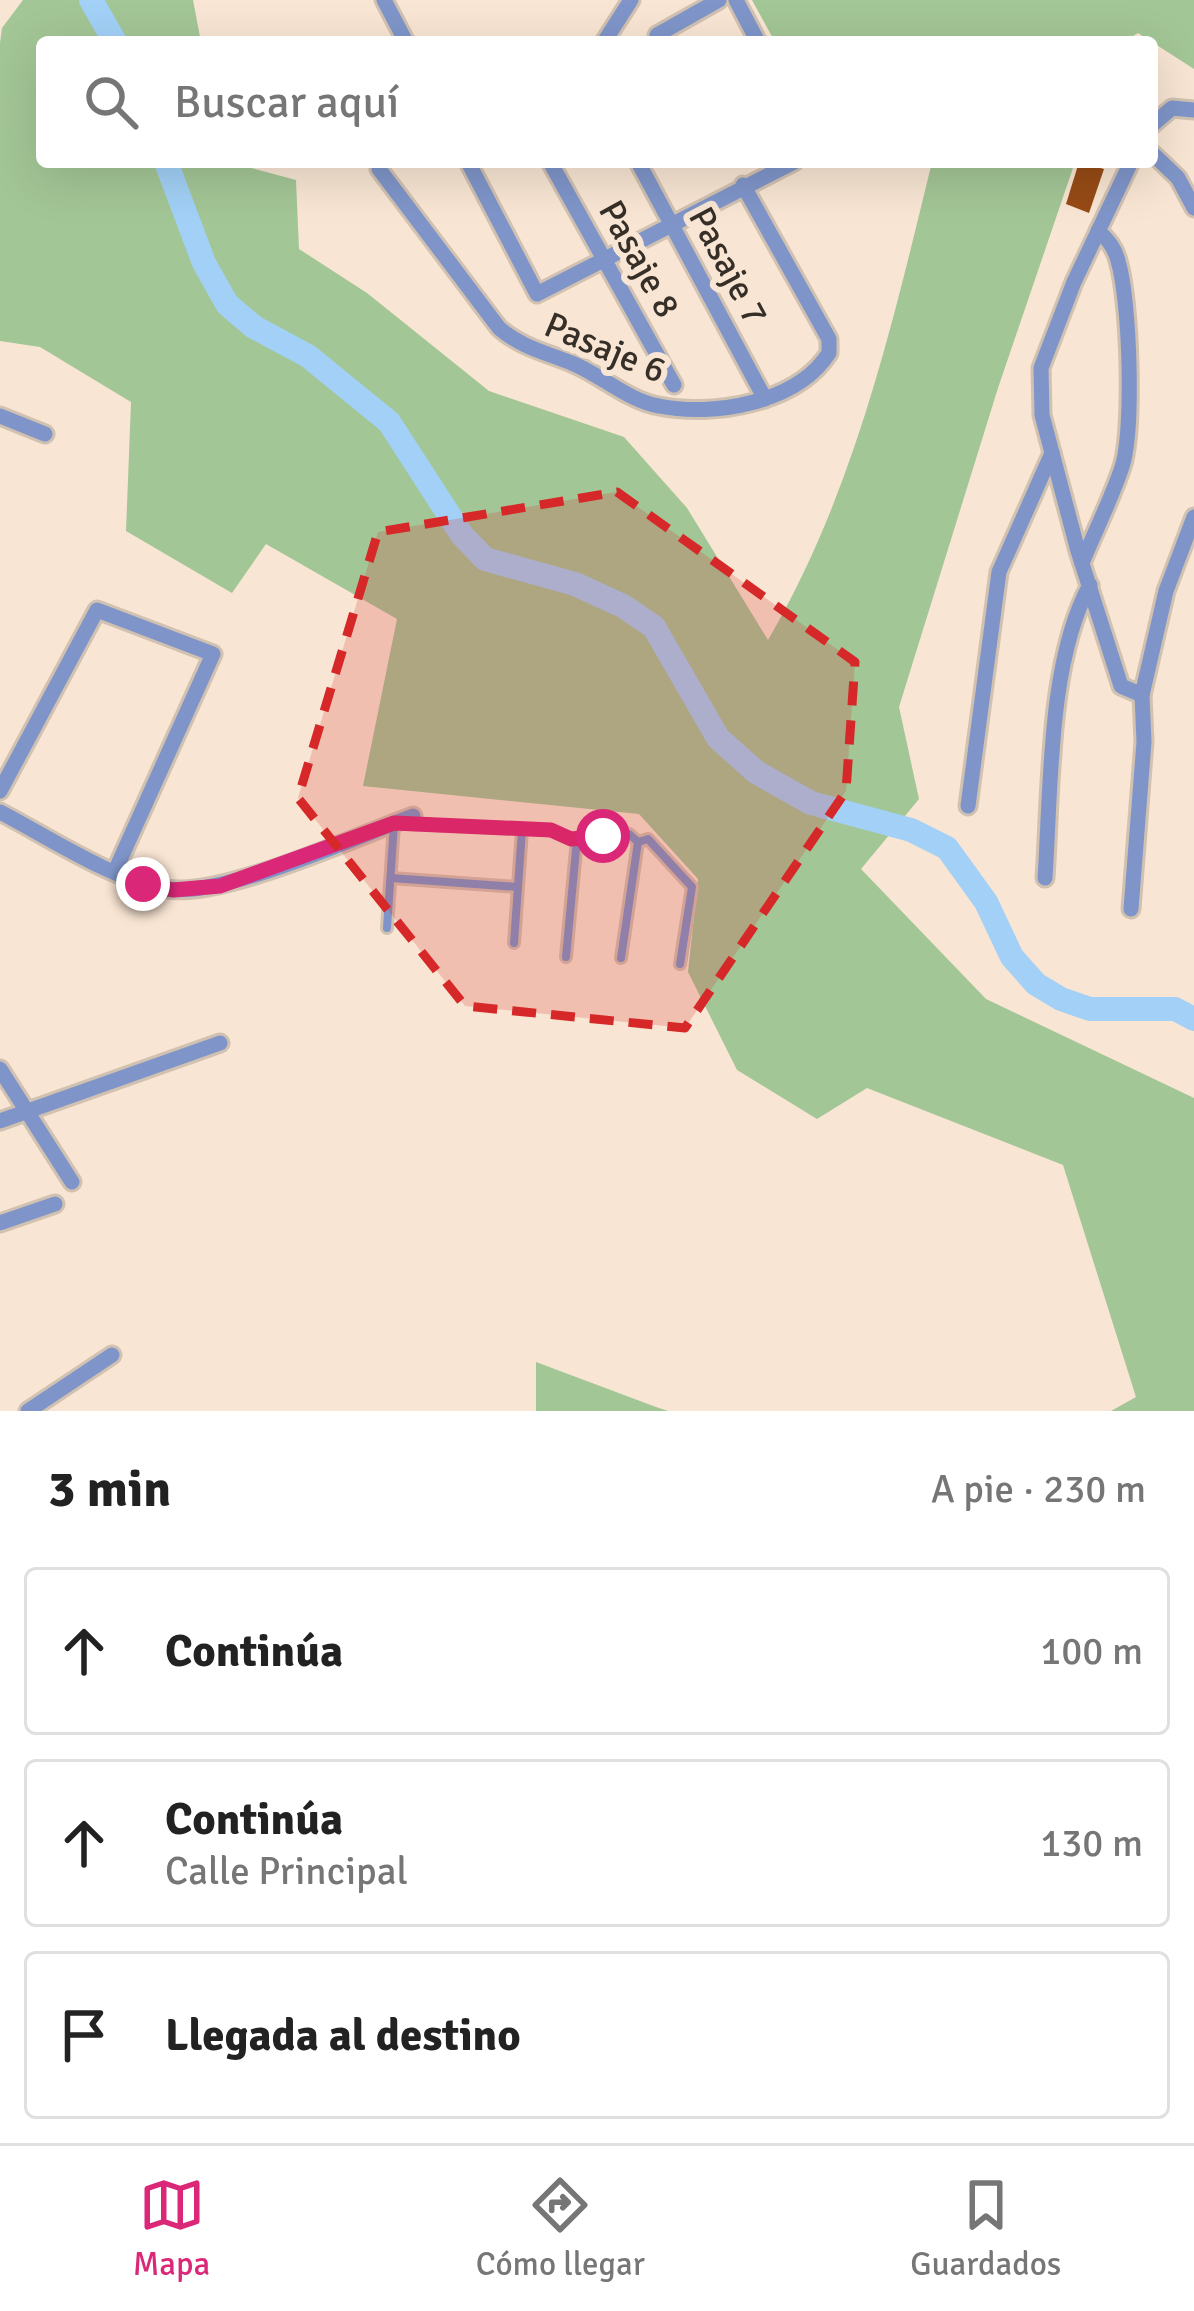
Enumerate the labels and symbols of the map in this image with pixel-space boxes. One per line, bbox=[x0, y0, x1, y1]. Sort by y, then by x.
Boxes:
street label: Pasaje 8 bbox=[588, 192, 690, 326]
street label: Pasaje 7 bbox=[678, 199, 778, 333]
street label: Pasaje 6 bbox=[538, 302, 672, 394]
route start bbox=[576, 809, 630, 863]
route end bbox=[116, 857, 170, 911]

